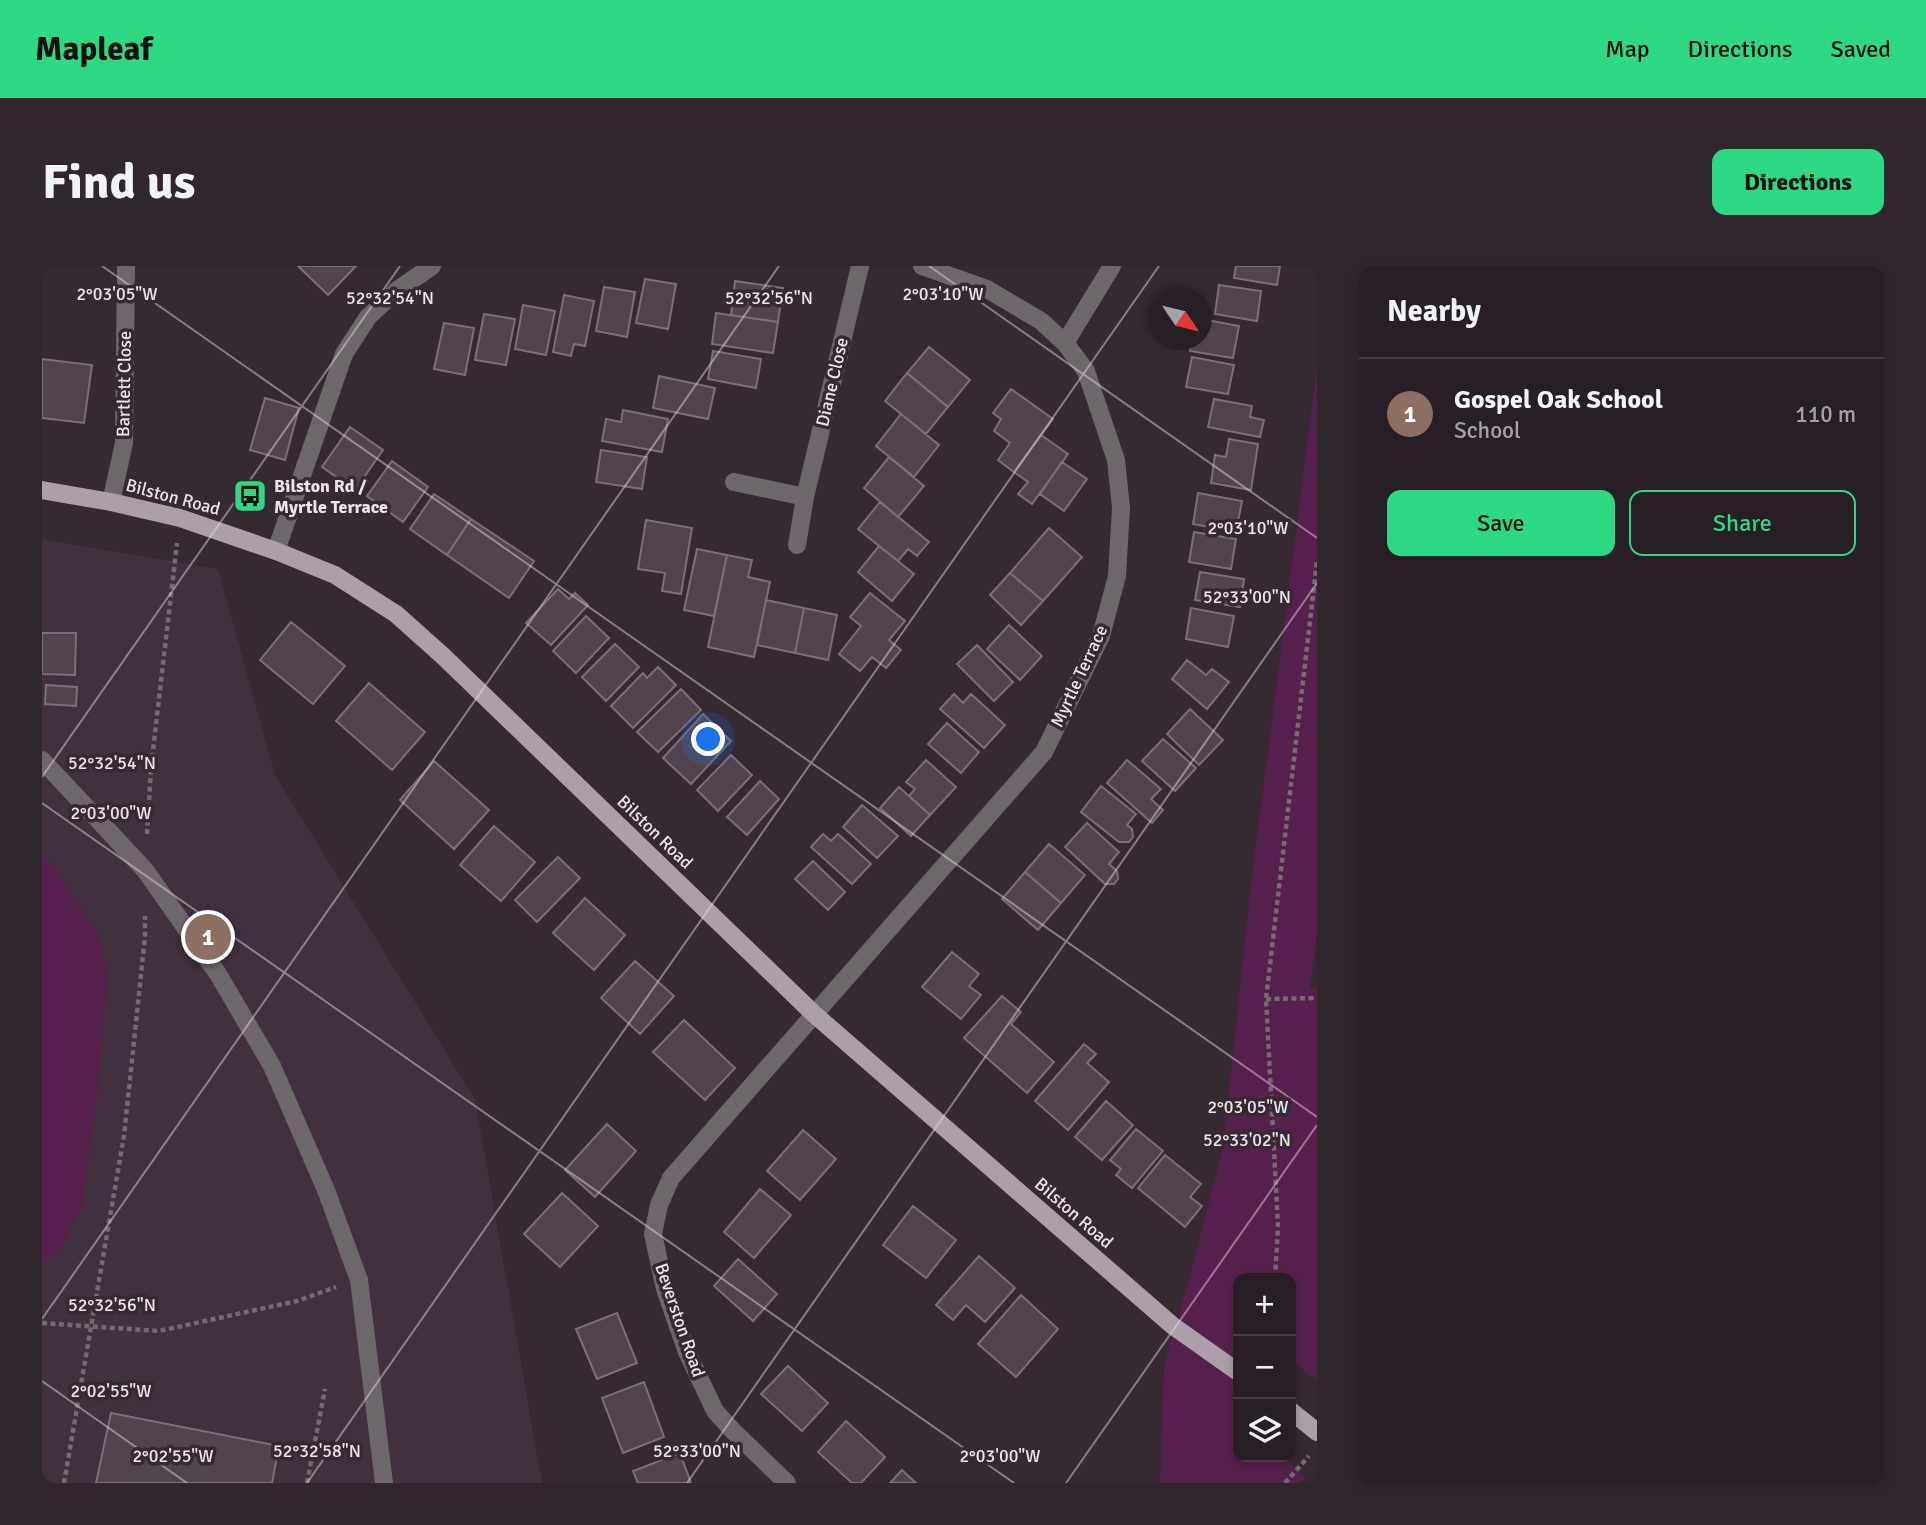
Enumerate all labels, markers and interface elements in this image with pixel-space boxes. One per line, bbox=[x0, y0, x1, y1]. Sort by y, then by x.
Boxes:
text: Mapleaf bbox=[35, 29, 152, 70]
text: Map bbox=[1605, 34, 1650, 64]
text: Directions bbox=[1688, 34, 1793, 64]
text: Saved bbox=[1831, 34, 1891, 64]
button: Directions bbox=[1712, 149, 1884, 215]
text: Find us bbox=[42, 152, 195, 212]
text: 2°03'05"W bbox=[76, 283, 158, 305]
text: 2°03'10"W bbox=[902, 283, 984, 305]
text: 52°32'54"N bbox=[346, 287, 434, 309]
text: 52°32'56"N bbox=[725, 287, 813, 309]
north arrow bbox=[1149, 287, 1212, 350]
text: Nearby bbox=[1387, 293, 1481, 330]
street label: Bartlett Close bbox=[112, 331, 136, 437]
street label: Diane Close bbox=[811, 335, 853, 429]
text: Gospel Oak School bbox=[1454, 384, 1663, 416]
text: 1 bbox=[1404, 400, 1416, 429]
text: 110 m bbox=[1795, 400, 1856, 429]
text: School bbox=[1454, 416, 1521, 445]
street label: Bilston Road bbox=[123, 474, 223, 520]
place label: Bilston Rd / Myrtle Terrace bbox=[274, 475, 388, 518]
bus stop icon: Bilston Rd / Myrtle Terrace bbox=[231, 477, 269, 515]
button: Save bbox=[1387, 490, 1615, 556]
button: Share bbox=[1629, 490, 1856, 556]
text: 2°03'10"W bbox=[1207, 517, 1289, 539]
text: 52°33'00"N bbox=[1203, 586, 1291, 608]
street label: Myrtle Terrace bbox=[1046, 621, 1112, 731]
your location bbox=[691, 722, 725, 756]
text: 52°32'54"N bbox=[68, 752, 156, 774]
street label: Bilston Road bbox=[613, 790, 697, 874]
text: 2°03'00"W bbox=[70, 802, 152, 824]
pin: 1 bbox=[185, 911, 231, 963]
text: 2°03'05"W bbox=[1207, 1096, 1289, 1118]
text: 52°33'02"N bbox=[1203, 1129, 1291, 1151]
street label: Bilston Road bbox=[1030, 1173, 1118, 1253]
street label: Beverston Road bbox=[650, 1260, 710, 1380]
map controls bbox=[1233, 1273, 1296, 1462]
button: + bbox=[1233, 1273, 1296, 1336]
text: 52°32'56"N bbox=[68, 1294, 156, 1316]
button: − bbox=[1233, 1336, 1296, 1399]
text: 2°02'55"W bbox=[70, 1380, 152, 1402]
button: layers bbox=[1233, 1399, 1296, 1462]
text: 52°32'58"N bbox=[273, 1440, 361, 1462]
text: 52°33'00"N bbox=[653, 1440, 741, 1462]
text: 2°02'55"W bbox=[132, 1445, 214, 1467]
text: 2°03'00"W bbox=[959, 1445, 1041, 1467]

